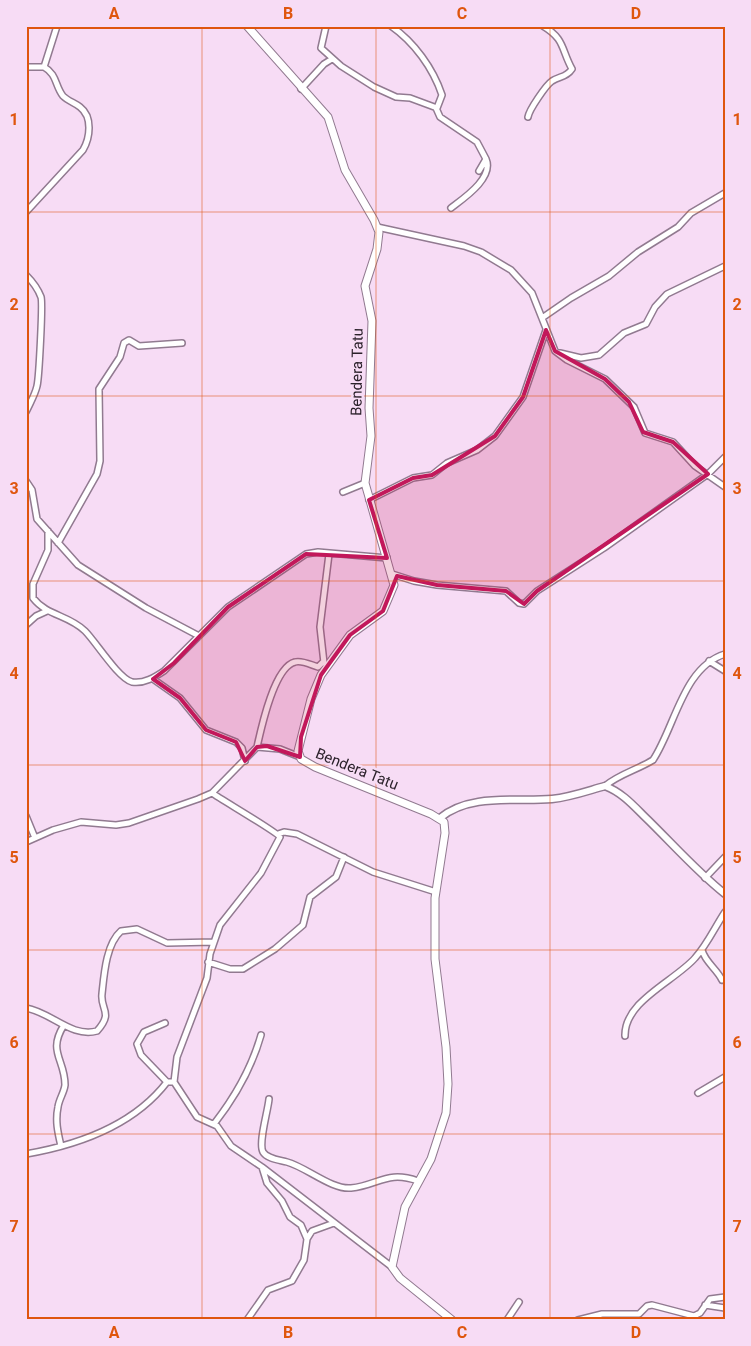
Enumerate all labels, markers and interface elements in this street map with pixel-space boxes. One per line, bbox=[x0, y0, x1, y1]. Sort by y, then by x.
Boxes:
text: A bbox=[109, 4, 120, 23]
text: B bbox=[283, 4, 293, 23]
text: C bbox=[457, 4, 467, 23]
text: D bbox=[631, 4, 641, 23]
text: 1 bbox=[9, 110, 19, 129]
text: 1 bbox=[732, 110, 742, 129]
text: 2 bbox=[9, 295, 19, 314]
text: 2 bbox=[732, 295, 742, 314]
street label: Bendera Tatu bbox=[347, 328, 367, 416]
text: 3 bbox=[9, 479, 19, 498]
text: 3 bbox=[732, 479, 742, 498]
text: 4 bbox=[9, 664, 19, 683]
text: 4 bbox=[732, 664, 742, 683]
street label: Bendera Tatu bbox=[313, 744, 401, 794]
text: 5 bbox=[9, 848, 19, 867]
text: 5 bbox=[732, 848, 742, 867]
text: 6 bbox=[9, 1033, 19, 1052]
text: 6 bbox=[732, 1033, 742, 1052]
text: 7 bbox=[9, 1217, 19, 1236]
text: 7 bbox=[732, 1217, 742, 1236]
text: A bbox=[109, 1323, 120, 1342]
text: B bbox=[283, 1323, 293, 1342]
text: C bbox=[457, 1323, 467, 1342]
text: D bbox=[631, 1323, 641, 1342]

